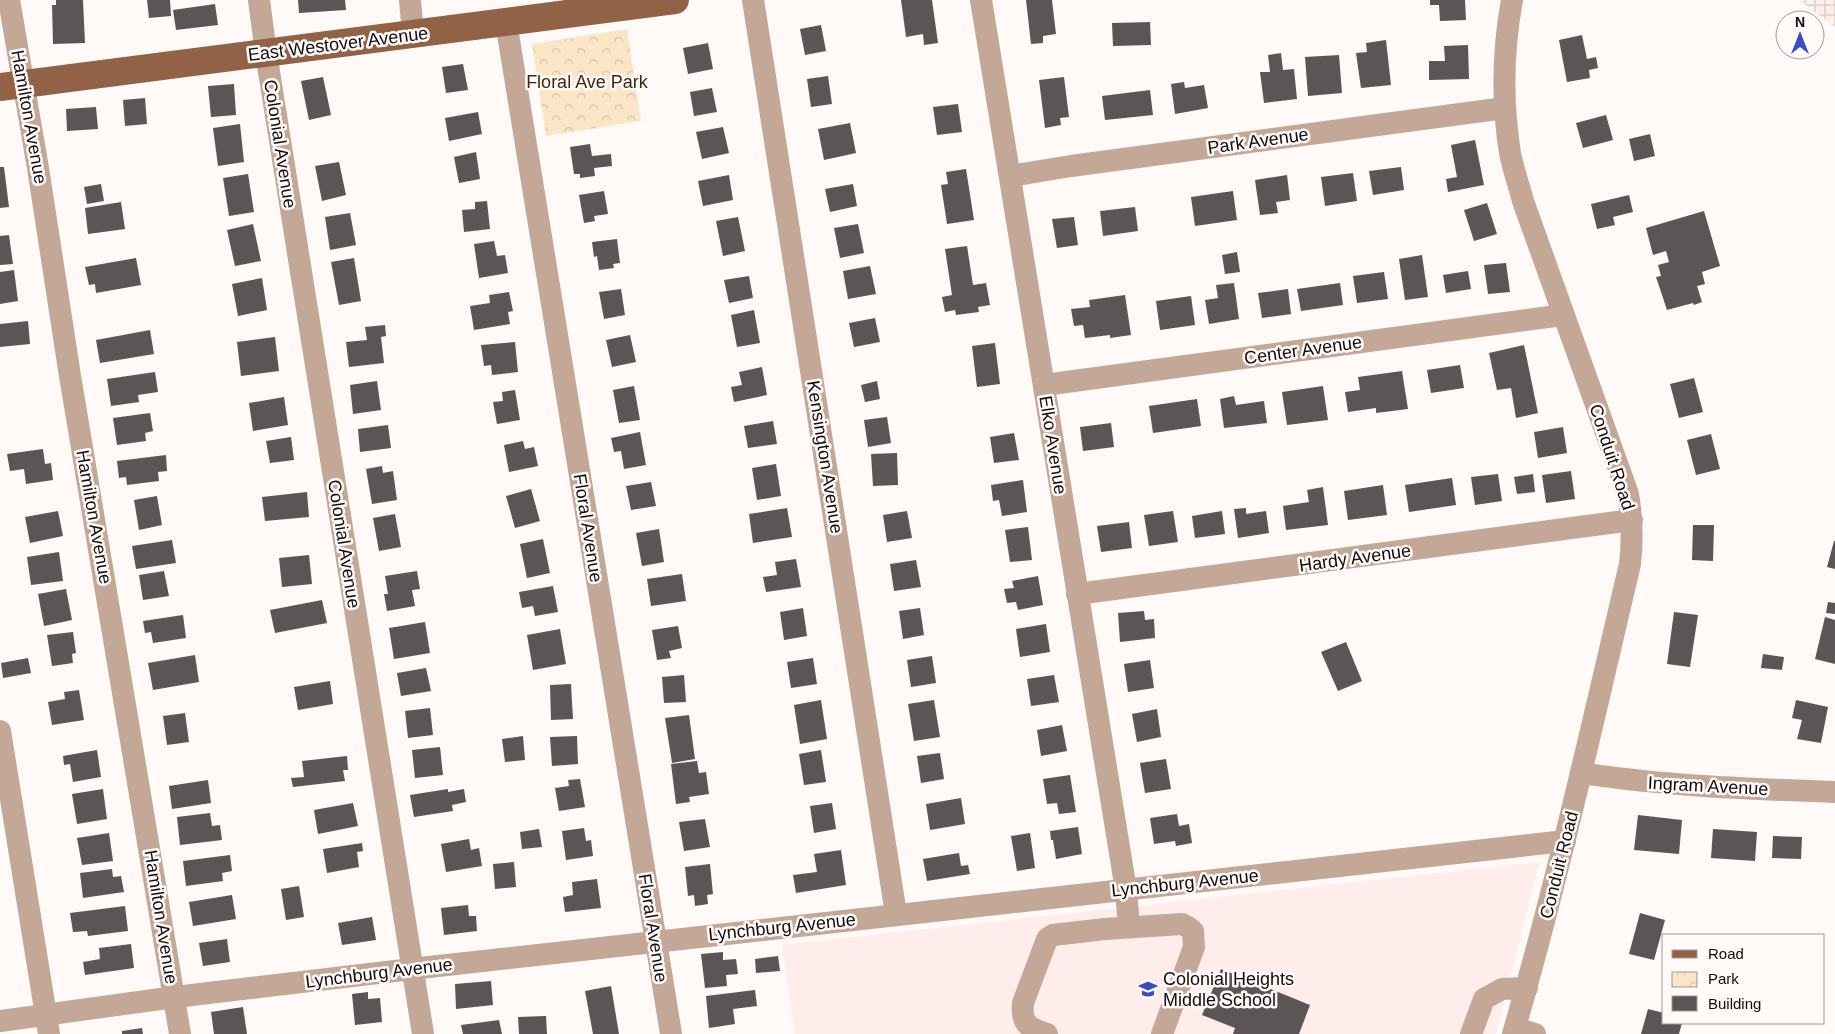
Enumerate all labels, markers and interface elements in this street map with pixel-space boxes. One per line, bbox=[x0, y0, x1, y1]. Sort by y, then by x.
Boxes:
north arrow bbox=[1775, 10, 1825, 60]
text: N bbox=[1795, 14, 1805, 30]
street label: East Westover Avenue bbox=[247, 23, 429, 65]
street label: Hamilton Avenue bbox=[7, 48, 51, 186]
park label: Floral Ave Park bbox=[526, 72, 649, 92]
street label: Colonial Avenue bbox=[260, 78, 300, 210]
street label: Park Avenue bbox=[1206, 124, 1310, 158]
street label: Center Avenue bbox=[1243, 332, 1363, 368]
street label: Kensington Avenue bbox=[803, 379, 847, 535]
street label: Elko Avenue bbox=[1035, 394, 1071, 496]
street label: Conduit Road bbox=[1585, 402, 1639, 512]
street label: Hamilton Avenue bbox=[72, 448, 116, 586]
street label: Floral Avenue bbox=[570, 472, 606, 584]
street label: Colonial Avenue bbox=[324, 478, 364, 610]
street label: Hardy Avenue bbox=[1298, 540, 1412, 576]
street label: Ingram Avenue bbox=[1647, 773, 1769, 799]
street label: Conduit Road bbox=[1536, 809, 1582, 921]
street label: Hamilton Avenue bbox=[141, 848, 181, 986]
street label: Lynchburg Avenue bbox=[1110, 865, 1260, 901]
street label: Floral Avenue bbox=[635, 872, 671, 984]
street label: Lynchburg Avenue bbox=[707, 909, 857, 945]
legend bbox=[1662, 934, 1825, 1024]
text: Road bbox=[1708, 945, 1744, 962]
street label: Lynchburg Avenue bbox=[304, 954, 454, 992]
place label: Colonial Heights Middle School bbox=[1163, 969, 1294, 1010]
text: Park bbox=[1708, 970, 1739, 987]
school or university icon: Colonial Heights Middle School bbox=[1137, 978, 1159, 1000]
text: Building bbox=[1708, 995, 1761, 1012]

